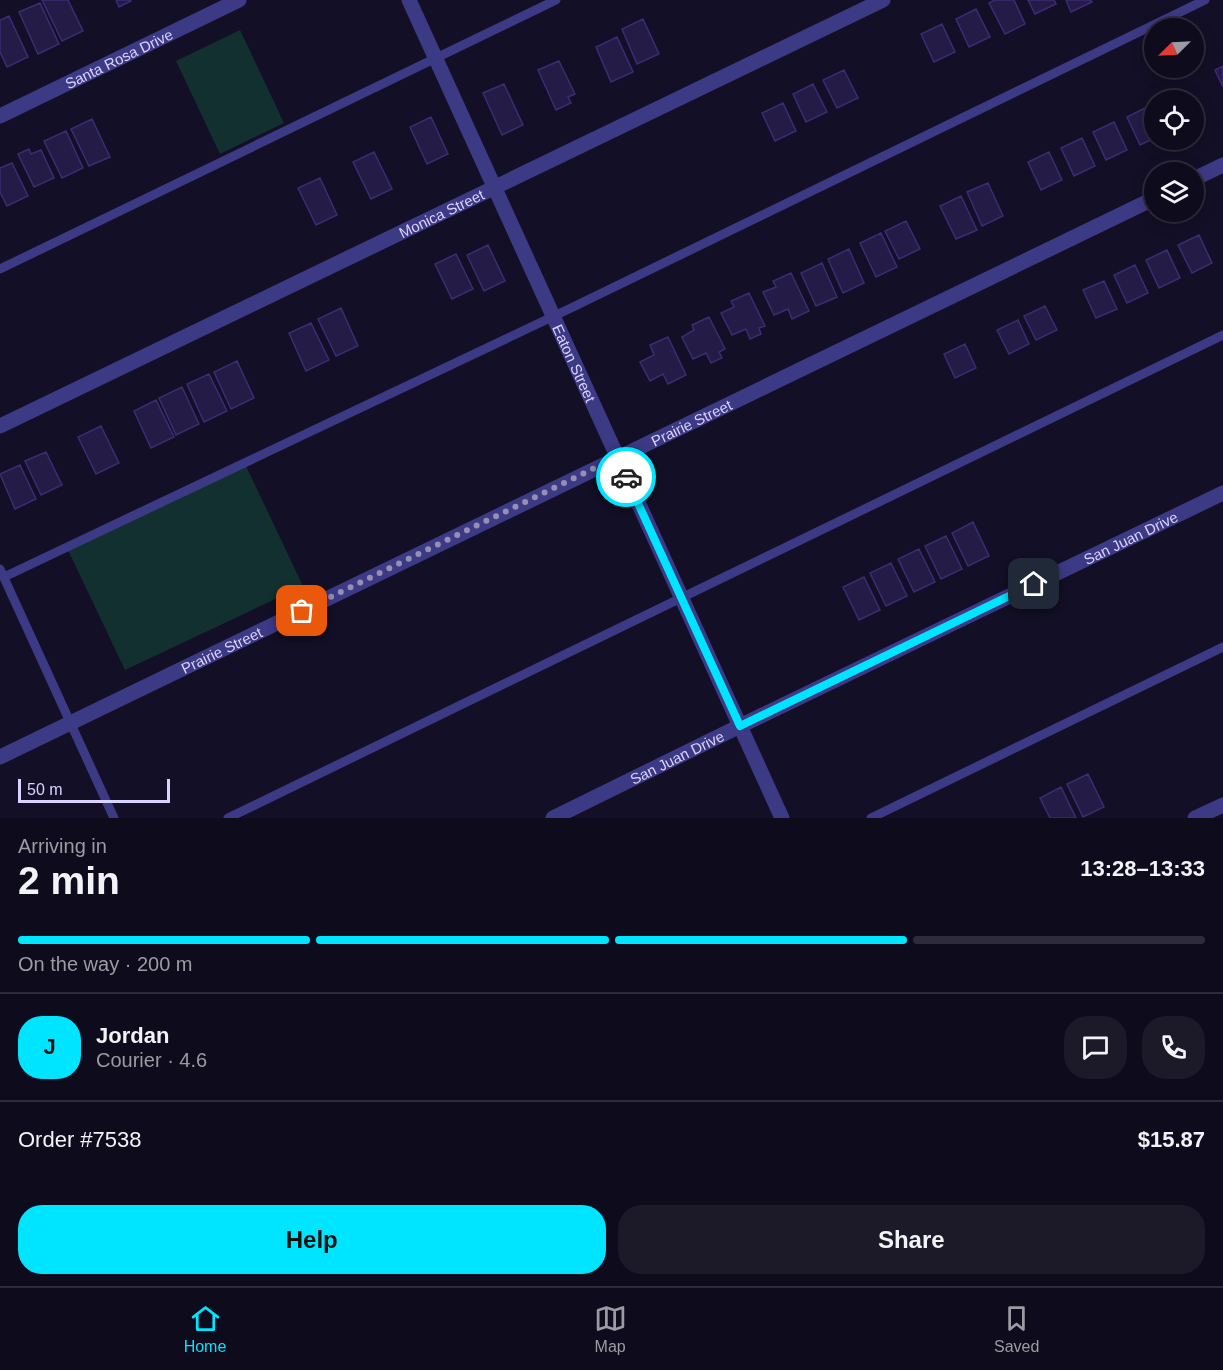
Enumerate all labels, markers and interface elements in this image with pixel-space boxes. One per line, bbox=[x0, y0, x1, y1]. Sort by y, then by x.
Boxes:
north arrow bbox=[1144, 18, 1204, 78]
map controls bbox=[1144, 18, 1204, 222]
street label: Santa Rosa Drive bbox=[62, 25, 175, 92]
button: locate bbox=[1144, 90, 1204, 150]
button: layers bbox=[1144, 162, 1204, 222]
street label: Monica Street bbox=[396, 185, 487, 241]
street label: Eaton Street bbox=[549, 322, 600, 405]
street label: Prairie Street bbox=[648, 395, 735, 449]
courier bbox=[596, 447, 656, 507]
icon: car bbox=[610, 461, 643, 494]
street label: San Juan Drive bbox=[1081, 508, 1180, 568]
pin bbox=[1008, 558, 1059, 609]
icon: home bbox=[1017, 567, 1050, 600]
pin bbox=[276, 585, 327, 636]
icon: bag bbox=[285, 594, 318, 627]
street label: Prairie Street bbox=[178, 623, 265, 677]
street label: San Juan Drive bbox=[627, 727, 727, 787]
scale bar bbox=[18, 776, 170, 804]
text: 50 m bbox=[27, 781, 63, 798]
text: Arriving in bbox=[18, 835, 107, 857]
text: 13:28–13:33 bbox=[1080, 856, 1205, 881]
text: 2 min bbox=[18, 859, 120, 902]
text: On the way · 200 m bbox=[18, 953, 193, 975]
button: chat bbox=[1064, 1016, 1127, 1079]
button: phone bbox=[1142, 1016, 1205, 1079]
text: Jordan bbox=[96, 1023, 169, 1048]
text: J bbox=[43, 1034, 56, 1059]
text: Courier · 4.6 bbox=[96, 1049, 207, 1071]
text: Order #7538 bbox=[18, 1127, 142, 1152]
text: $15.87 bbox=[1138, 1127, 1205, 1152]
button: Help bbox=[18, 1205, 606, 1274]
button: Share bbox=[618, 1205, 1205, 1274]
tab: Home bbox=[184, 1302, 226, 1356]
tab: Map bbox=[594, 1302, 627, 1356]
tab: Saved bbox=[994, 1302, 1039, 1356]

